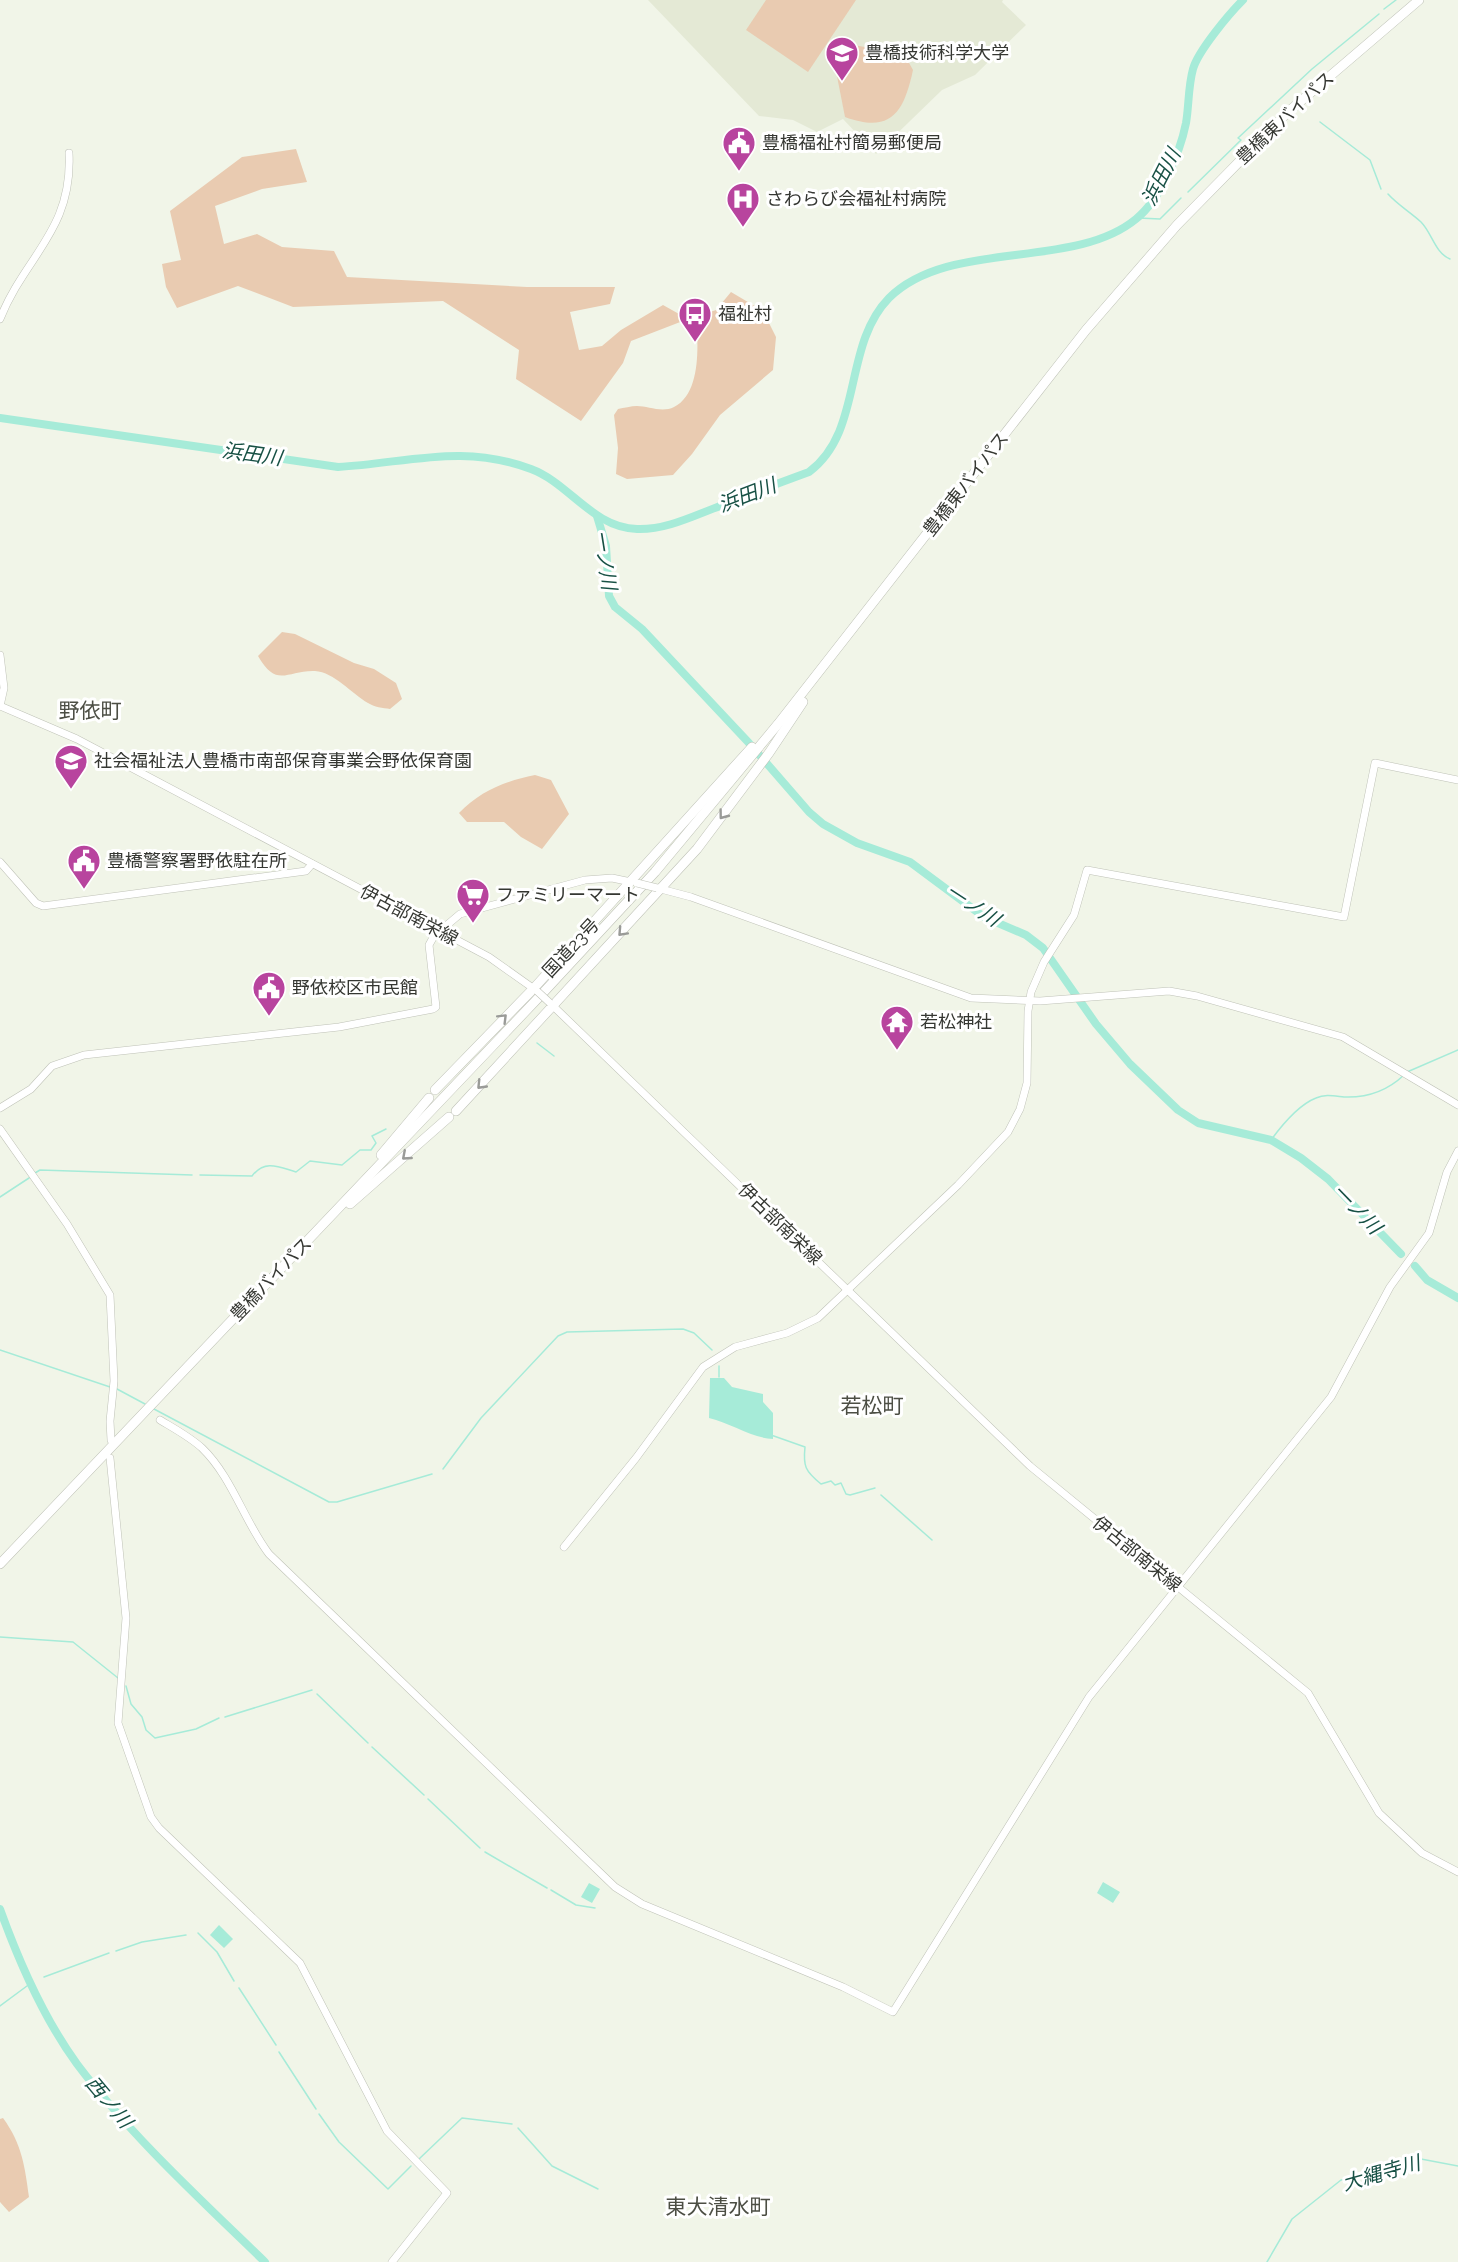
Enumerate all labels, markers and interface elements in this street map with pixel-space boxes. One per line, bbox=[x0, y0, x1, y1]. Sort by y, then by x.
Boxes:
school or university icon: 豊橋技術科学大学 bbox=[824, 35, 860, 82]
place label: 豊橋技術科学大学 bbox=[865, 42, 1009, 63]
street label: 豊橋東バイパス bbox=[1232, 67, 1338, 168]
public building icon: 豊橋福祉村簡易郵便局 bbox=[721, 125, 757, 172]
place label: 豊橋福祉村簡易郵便局 bbox=[762, 132, 942, 153]
water label: 浜田川 bbox=[1137, 143, 1186, 209]
hospital icon: さわらび会福祉村病院 bbox=[725, 181, 761, 228]
place label: さわらび会福祉村病院 bbox=[766, 188, 946, 209]
bus stop icon: 福祉村 bbox=[677, 296, 713, 343]
place label: 福祉村 bbox=[718, 303, 772, 324]
street label: 豊橋東バイパス bbox=[919, 428, 1013, 540]
water label: 浜田川 bbox=[221, 438, 285, 470]
water label: 浜田川 bbox=[715, 472, 781, 517]
water label: 一ノ川 bbox=[588, 528, 622, 593]
district label: 野依町 bbox=[59, 698, 122, 723]
school or university icon: 社会福祉法人豊橋市南部保育事業会野依保育園 bbox=[53, 743, 89, 790]
place label: 社会福祉法人豊橋市南部保育事業会野依保育園 bbox=[94, 750, 472, 771]
one-way arrow bbox=[720, 808, 731, 819]
public building icon: 豊橋警察署野依駐在所 bbox=[66, 843, 102, 890]
place label: 豊橋警察署野依駐在所 bbox=[107, 850, 287, 871]
supermarket icon: ファミリーマート bbox=[455, 877, 491, 924]
water label: 一ノ川 bbox=[941, 879, 1006, 932]
street label: 伊古部南栄線 bbox=[357, 880, 462, 949]
place label: ファミリーマート bbox=[496, 884, 640, 905]
street label: 国道23号 bbox=[538, 914, 603, 982]
one-way arrow bbox=[618, 926, 629, 936]
public building icon: 野依校区市民館 bbox=[251, 970, 287, 1017]
place label: 野依校区市民館 bbox=[292, 977, 418, 998]
temple icon: 若松神社 bbox=[879, 1004, 915, 1051]
place label: 若松神社 bbox=[920, 1011, 992, 1032]
one-way arrow bbox=[496, 1015, 507, 1026]
one-way arrow bbox=[477, 1077, 488, 1088]
one-way arrow bbox=[402, 1149, 413, 1160]
street label: 伊古部南栄線 bbox=[734, 1179, 826, 1269]
water label: 一ノ川 bbox=[1328, 1179, 1388, 1240]
street label: 豊橋バイパス bbox=[226, 1233, 316, 1325]
district label: 若松町 bbox=[841, 1393, 904, 1418]
street label: 伊古部南栄線 bbox=[1089, 1511, 1186, 1596]
water label: 西ノ川 bbox=[81, 2071, 139, 2134]
water label: 大縄寺川 bbox=[1339, 2150, 1425, 2196]
district label: 東大清水町 bbox=[666, 2194, 771, 2219]

